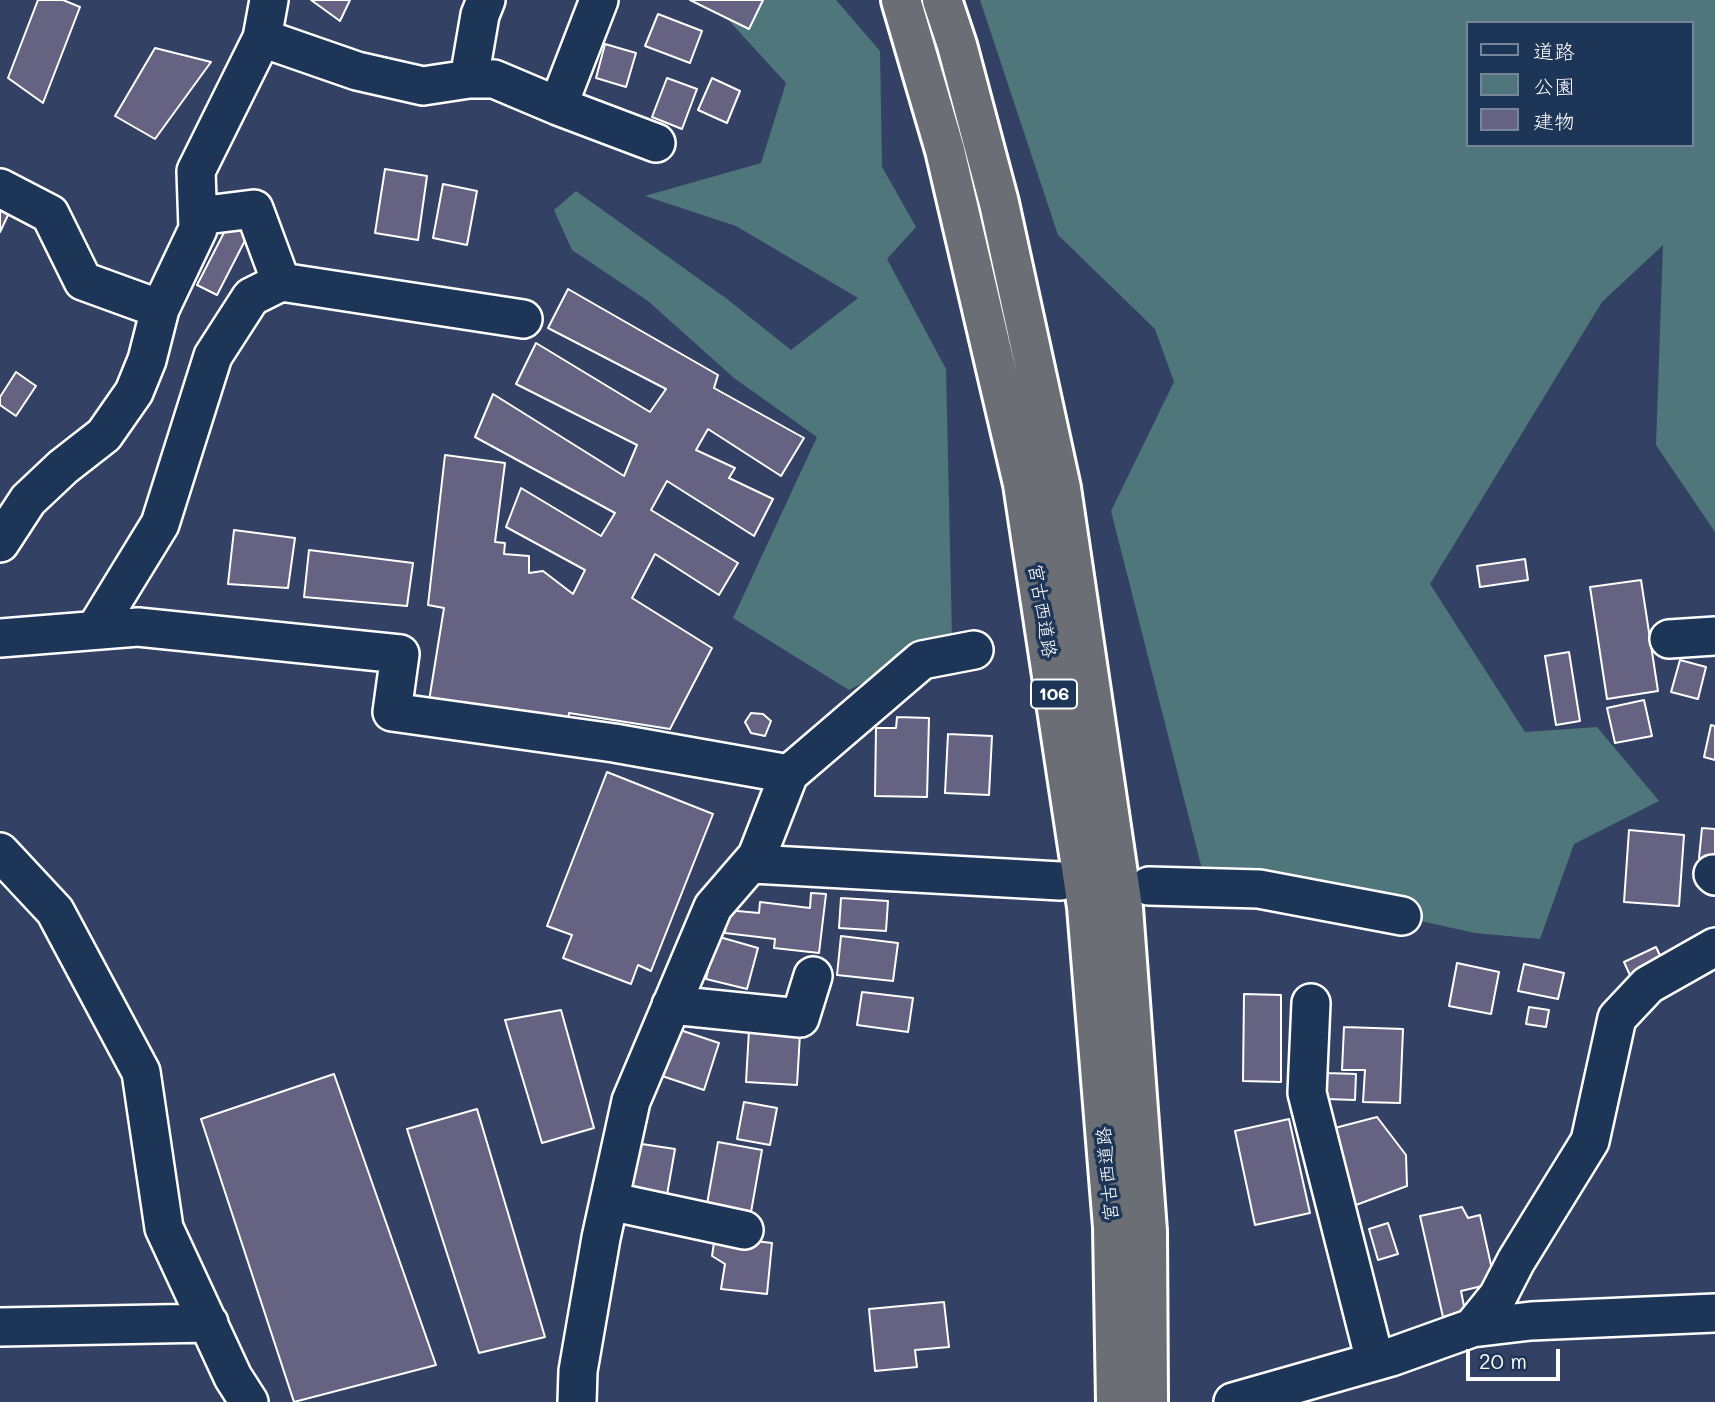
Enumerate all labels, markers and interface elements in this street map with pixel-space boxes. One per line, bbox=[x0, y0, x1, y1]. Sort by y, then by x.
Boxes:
legend bbox=[1466, 21, 1694, 147]
text: 道路 bbox=[1533, 37, 1575, 64]
text: 公園 bbox=[1533, 72, 1575, 99]
text: 建物 bbox=[1533, 107, 1575, 134]
street label: 宮古西道路 bbox=[1023, 562, 1061, 660]
road number: 106 bbox=[1031, 680, 1077, 708]
street label: 宮古西道路 bbox=[1093, 1126, 1123, 1222]
scale bar bbox=[1470, 1336, 1564, 1380]
text: 20 m bbox=[1479, 1347, 1527, 1374]

